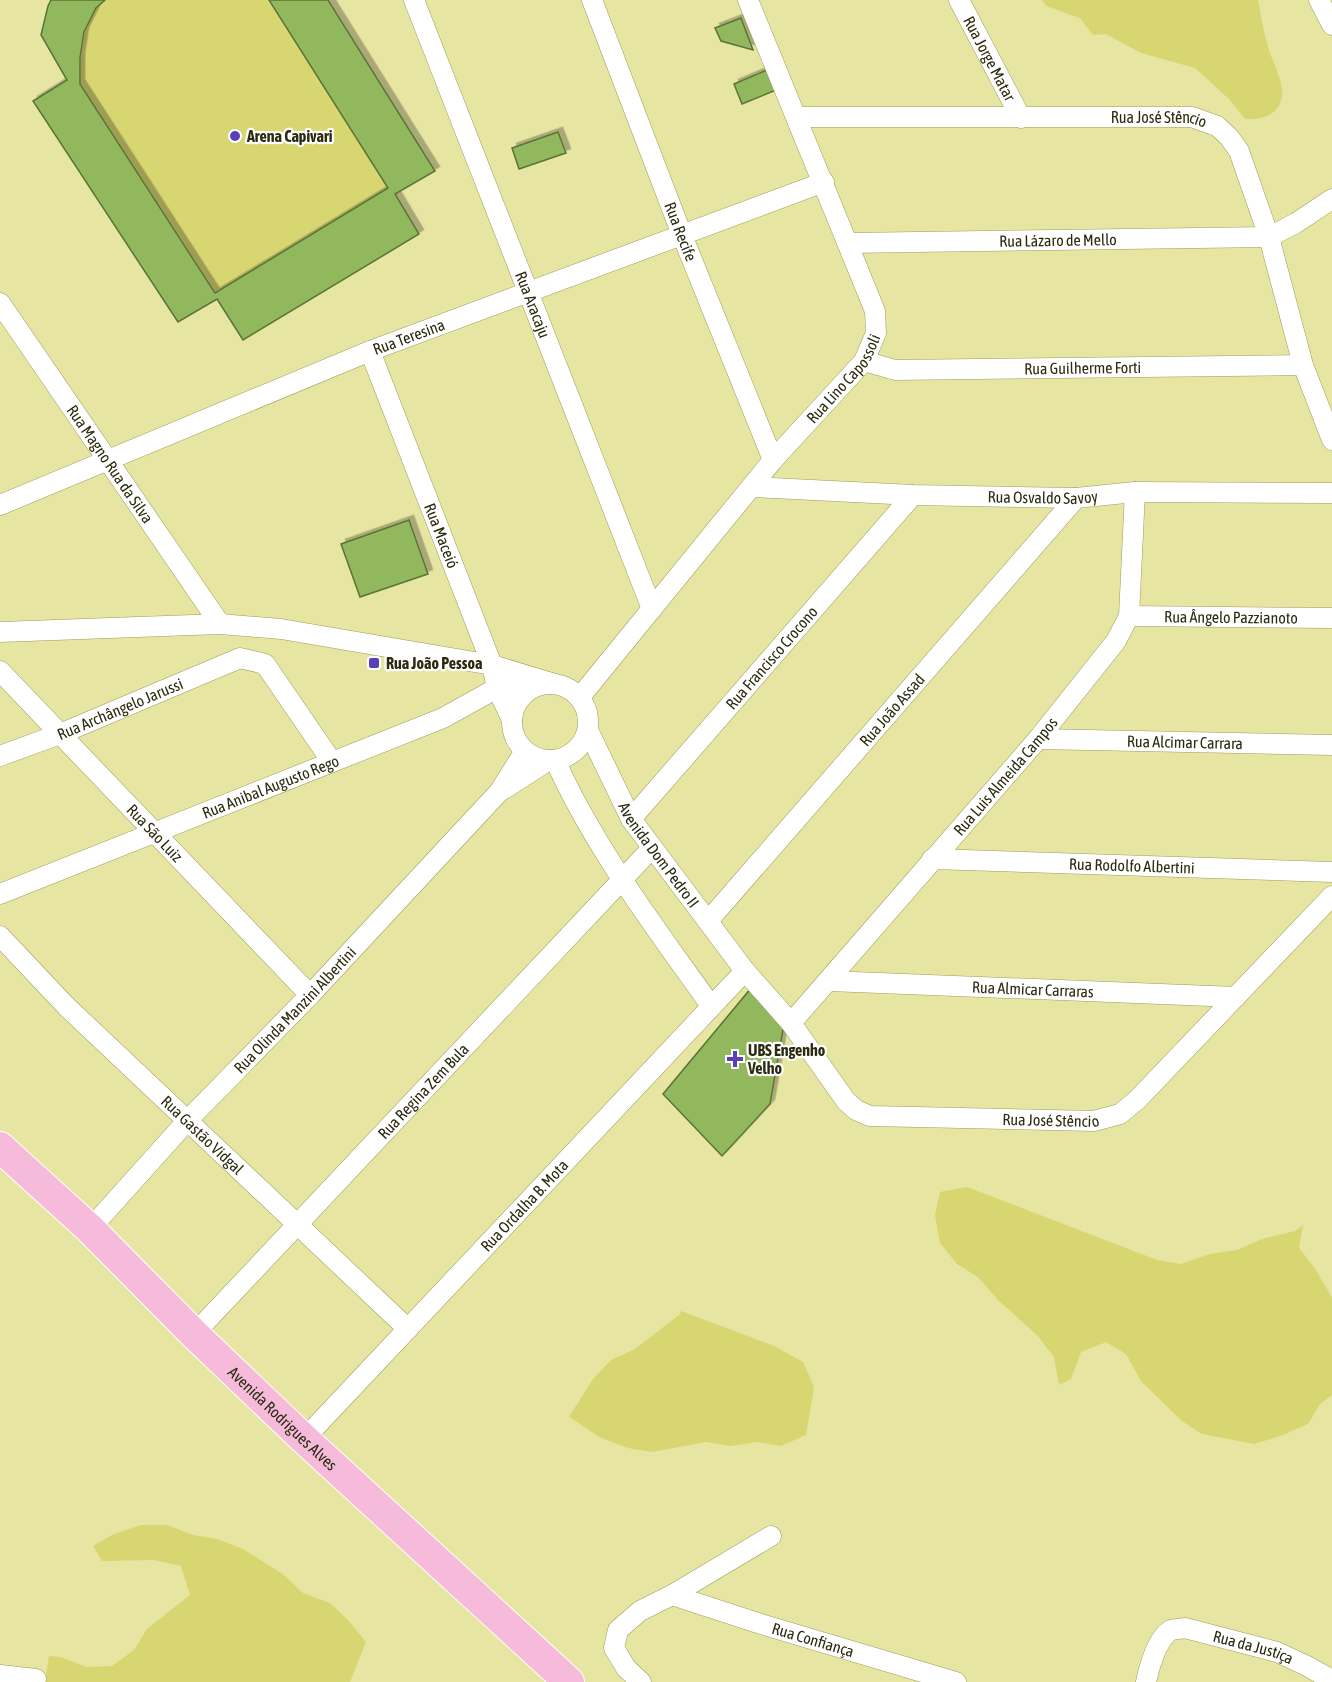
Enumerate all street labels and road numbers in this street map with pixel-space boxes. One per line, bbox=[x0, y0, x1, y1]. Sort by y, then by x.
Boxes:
street label: Rua Jorge Matar bbox=[960, 13, 1019, 104]
street label: Rua José Stêncio bbox=[1111, 108, 1209, 131]
street label: Rua Recife bbox=[661, 199, 701, 264]
street label: Rua Lázaro de Mello bbox=[999, 230, 1117, 250]
street label: Rua Aracaju bbox=[512, 269, 554, 340]
street label: Rua Teresina bbox=[370, 315, 447, 358]
street label: Rua Lino Capossoli bbox=[803, 331, 884, 427]
street label: Rua Guilherme Forti bbox=[1024, 358, 1141, 377]
street label: Rua Magno Rua da Silva bbox=[64, 401, 157, 526]
street label: Rua Osvaldo Savoy bbox=[987, 487, 1099, 507]
street label: Rua Maceió bbox=[421, 501, 462, 571]
street label: Rua Francisco Crocono bbox=[722, 603, 821, 713]
street label: Rua Ângelo Pazzianoto bbox=[1164, 607, 1298, 627]
street label: Rua João Assad bbox=[856, 670, 928, 749]
street label: Rua Archângelo Jarussi bbox=[54, 674, 185, 743]
street label: Rua Luis Almeida Campos bbox=[950, 713, 1061, 839]
street label: Rua Alcimar Carrara bbox=[1127, 732, 1243, 752]
street label: Rua Anibal Augusto Rego bbox=[199, 751, 341, 822]
street label: Avenida Dom Pedro II bbox=[615, 799, 703, 911]
street label: Rua São Luiz bbox=[123, 800, 187, 866]
street label: Rua Rodolfo Albertini bbox=[1069, 854, 1195, 877]
street label: Rua Olinda Manzini Albertini bbox=[230, 943, 359, 1077]
street label: Rua Almicar Carraras bbox=[972, 978, 1094, 1000]
street label: Rua Regina Zem Bula bbox=[374, 1040, 472, 1142]
street label: Rua Gastão Vidgal bbox=[158, 1092, 248, 1178]
street label: Rua José Stêncio bbox=[1002, 1110, 1101, 1130]
street label: Rua Ordalha B. Mota bbox=[477, 1156, 572, 1255]
street label: Avenida Rodrigues Alves bbox=[225, 1363, 341, 1474]
street label: Rua Confiança bbox=[770, 1619, 856, 1660]
street label: Rua da Justiça bbox=[1211, 1627, 1296, 1667]

